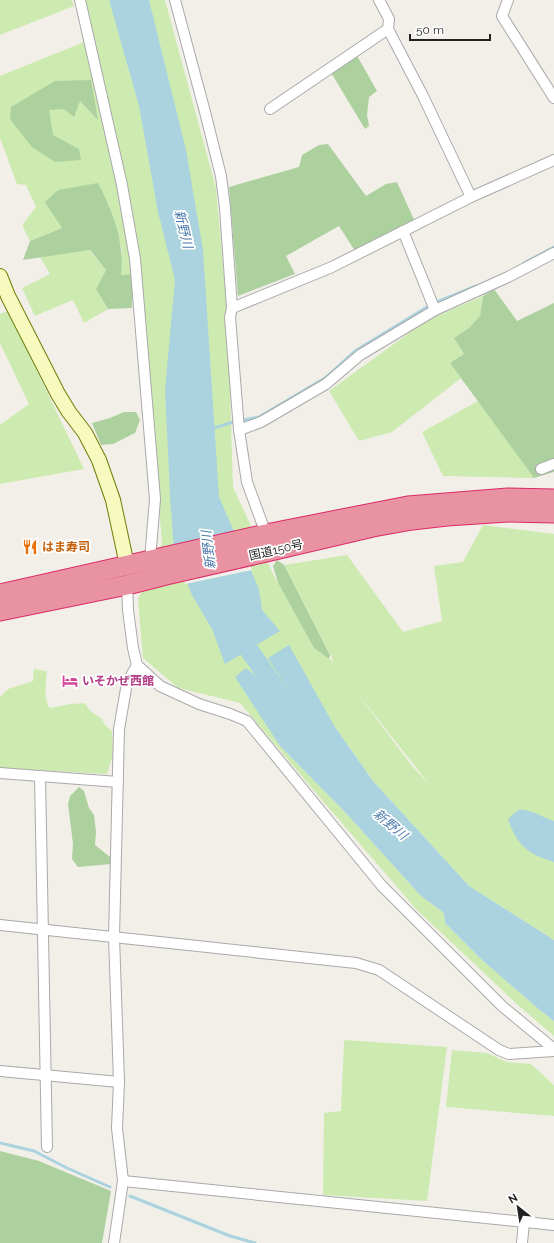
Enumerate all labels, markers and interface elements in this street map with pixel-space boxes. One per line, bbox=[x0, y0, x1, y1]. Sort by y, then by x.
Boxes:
scale bar bbox=[410, 16, 490, 42]
text: 50 m bbox=[416, 23, 444, 37]
water label: 新野川 bbox=[172, 208, 196, 252]
water label: 新野川 bbox=[198, 528, 218, 570]
street label: 国道150号 bbox=[248, 537, 304, 563]
restaurant icon: はま寿司 bbox=[21, 538, 39, 556]
place label: はま寿司 bbox=[42, 540, 90, 554]
hotel icon: いそかぜ西館 bbox=[61, 672, 79, 690]
place label: いそかぜ西館 bbox=[82, 674, 154, 688]
water label: 新野川 bbox=[371, 806, 412, 844]
north arrow bbox=[498, 1187, 538, 1227]
text: N bbox=[506, 1191, 520, 1207]

